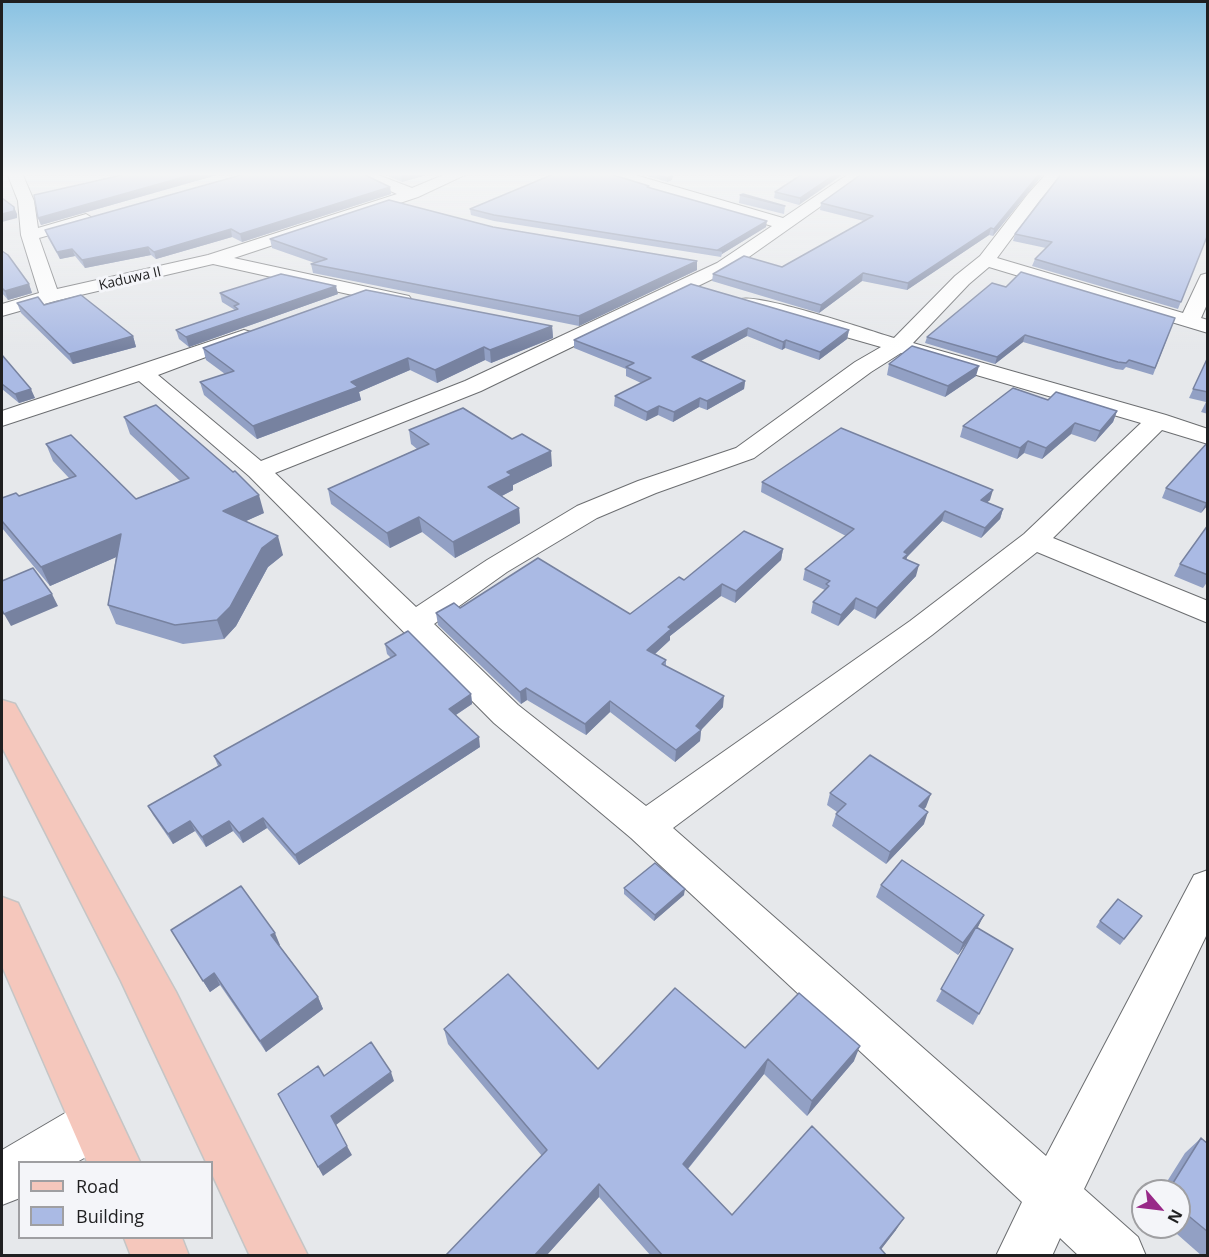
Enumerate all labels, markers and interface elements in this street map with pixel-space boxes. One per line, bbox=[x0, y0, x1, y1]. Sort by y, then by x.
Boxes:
street label: Kaduwa II bbox=[97, 264, 163, 294]
legend bbox=[18, 1161, 213, 1239]
text: Road bbox=[76, 1174, 119, 1198]
north arrow bbox=[1131, 1179, 1191, 1239]
text: Building bbox=[76, 1204, 144, 1228]
text: N bbox=[1162, 1206, 1188, 1227]

